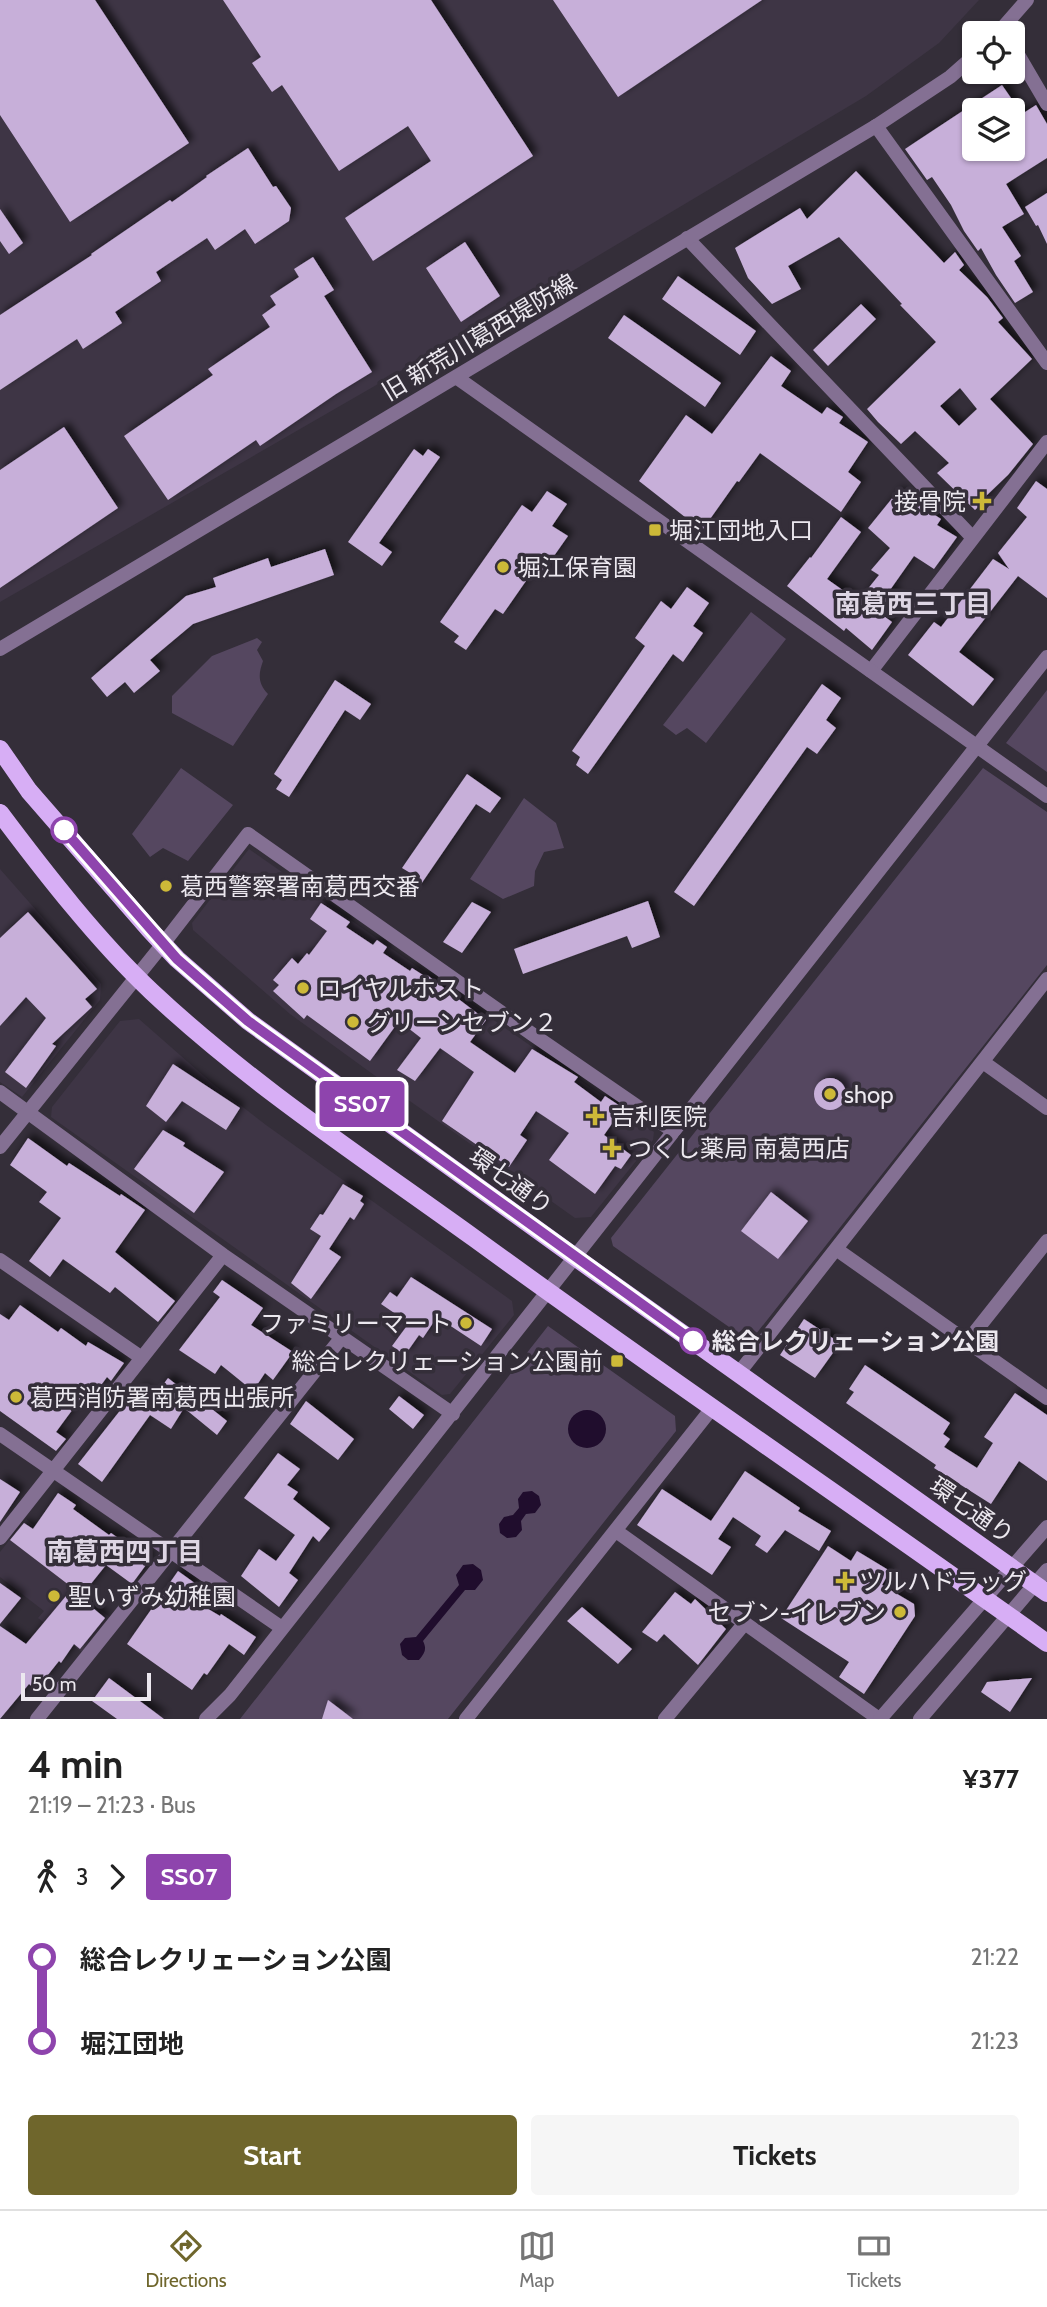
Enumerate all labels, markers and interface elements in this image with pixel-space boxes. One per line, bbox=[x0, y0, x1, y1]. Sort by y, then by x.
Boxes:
map controls bbox=[962, 21, 1025, 161]
button: locate bbox=[962, 21, 1025, 84]
button: layers bbox=[962, 98, 1025, 161]
street label: 旧 新荒川葛西堤防線 bbox=[377, 268, 581, 406]
place label: 接骨院 bbox=[894, 487, 966, 516]
marker: 接骨院 bbox=[972, 491, 992, 511]
place label: 堀江団地入口 bbox=[669, 516, 813, 545]
marker: 堀江団地入口 bbox=[647, 522, 663, 538]
place label: 堀江保育園 bbox=[517, 553, 637, 582]
marker: 堀江保育園 bbox=[495, 559, 511, 575]
district label: 南葛西三丁目 bbox=[835, 588, 991, 620]
unlabelled marker bbox=[51, 817, 77, 843]
place label: 葛西警察署南葛西交番 bbox=[180, 872, 420, 901]
marker: 葛西警察署南葛西交番 bbox=[158, 878, 174, 894]
place label: ロイヤルホスト bbox=[317, 974, 484, 1003]
marker: ロイヤルホスト bbox=[295, 980, 311, 996]
place label: グリーンセブン２ bbox=[367, 1008, 558, 1037]
marker: グリーンセブン２ bbox=[345, 1014, 361, 1030]
place label: shop bbox=[844, 1080, 894, 1109]
line badge: SS07 bbox=[313, 1081, 411, 1127]
marker: shop bbox=[822, 1086, 838, 1102]
text: SS07 bbox=[333, 1089, 391, 1118]
place label: 吉利医院 bbox=[611, 1102, 707, 1131]
marker: 吉利医院 bbox=[585, 1106, 605, 1126]
place label: つくし薬局 南葛西店 bbox=[628, 1134, 849, 1163]
marker: つくし薬局 南葛西店 bbox=[602, 1138, 622, 1158]
street label: 環七通り bbox=[464, 1141, 558, 1221]
place label: ファミリーマート bbox=[260, 1309, 452, 1338]
marker: ファミリーマート bbox=[458, 1315, 474, 1331]
place label: 総合レクリェーション公園 bbox=[712, 1327, 1000, 1356]
marker: 総合レクリェーション公園 bbox=[680, 1328, 706, 1354]
place label: 総合レクリェーション公園前 bbox=[291, 1347, 603, 1376]
marker: 総合レクリェーション公園前 bbox=[609, 1353, 625, 1369]
place label: 葛西消防署南葛西出張所 bbox=[30, 1383, 294, 1412]
marker: 葛西消防署南葛西出張所 bbox=[8, 1389, 24, 1405]
street label: 環七通り bbox=[924, 1471, 1020, 1549]
district label: 南葛西四丁目 bbox=[47, 1536, 203, 1568]
place label: ツルハドラッグ bbox=[859, 1567, 1027, 1596]
marker: ツルハドラッグ bbox=[837, 1573, 853, 1589]
place label: 聖いずみ幼稚園 bbox=[68, 1582, 236, 1611]
marker: 聖いずみ幼稚園 bbox=[46, 1588, 62, 1604]
place label: セブン-イレブン bbox=[708, 1598, 886, 1627]
marker: セブン-イレブン bbox=[892, 1604, 908, 1620]
scale bar bbox=[21, 1670, 150, 1702]
text: 50 m bbox=[32, 1673, 76, 1696]
text: 4 min bbox=[28, 1741, 123, 1788]
text: ¥377 bbox=[963, 1763, 1019, 1795]
text: 21:19 – 21:23 · Bus bbox=[28, 1791, 196, 1819]
icon: walk bbox=[28, 1858, 66, 1896]
icon: forward bbox=[98, 1858, 136, 1896]
text: SS07 bbox=[160, 1862, 217, 1891]
text: 3 bbox=[76, 1863, 88, 1891]
text: 21:22 bbox=[971, 1943, 1019, 1971]
text: 総合レクリェーション公園 bbox=[80, 1944, 391, 1976]
text: 21:23 bbox=[970, 2027, 1019, 2055]
text: 堀江団地 bbox=[80, 2028, 184, 2060]
button: Start bbox=[28, 2115, 517, 2195]
button: Tickets bbox=[531, 2115, 1019, 2195]
tab: Directions bbox=[146, 2227, 227, 2292]
tab: Map bbox=[518, 2227, 556, 2292]
tab: Tickets bbox=[847, 2227, 901, 2292]

